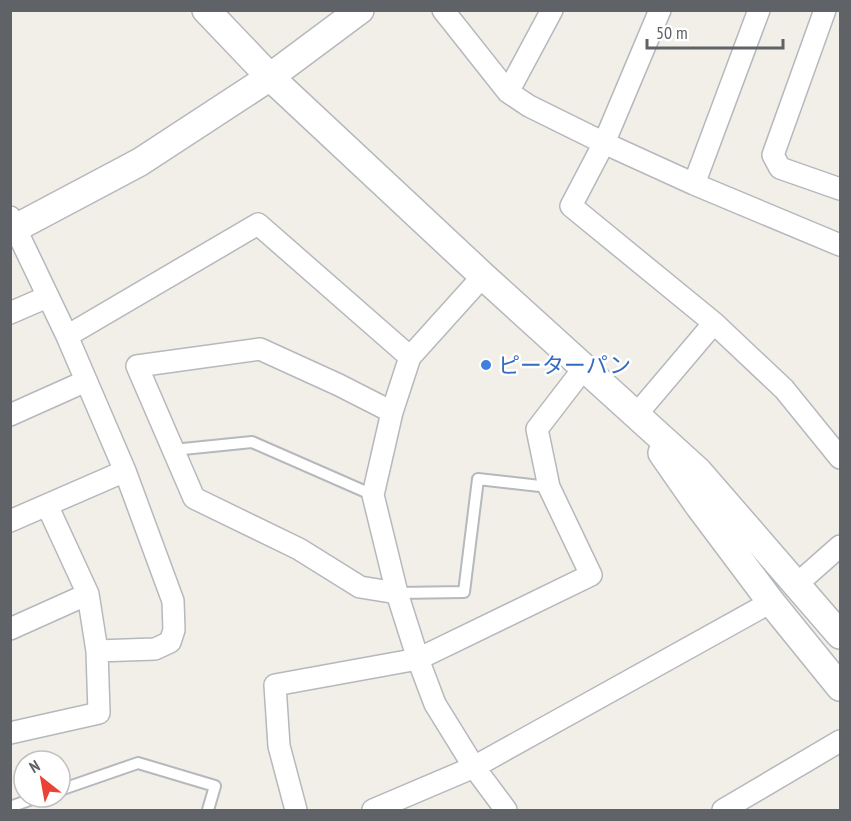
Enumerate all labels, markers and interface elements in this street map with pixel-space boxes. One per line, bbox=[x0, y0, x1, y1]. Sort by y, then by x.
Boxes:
scale bar bbox=[647, 12, 784, 50]
text: 50 m bbox=[656, 21, 688, 44]
place label: ピーターパン bbox=[498, 351, 631, 379]
marker: ピーターパン bbox=[479, 358, 493, 372]
north arrow bbox=[12, 749, 72, 809]
text: N bbox=[25, 755, 43, 777]

